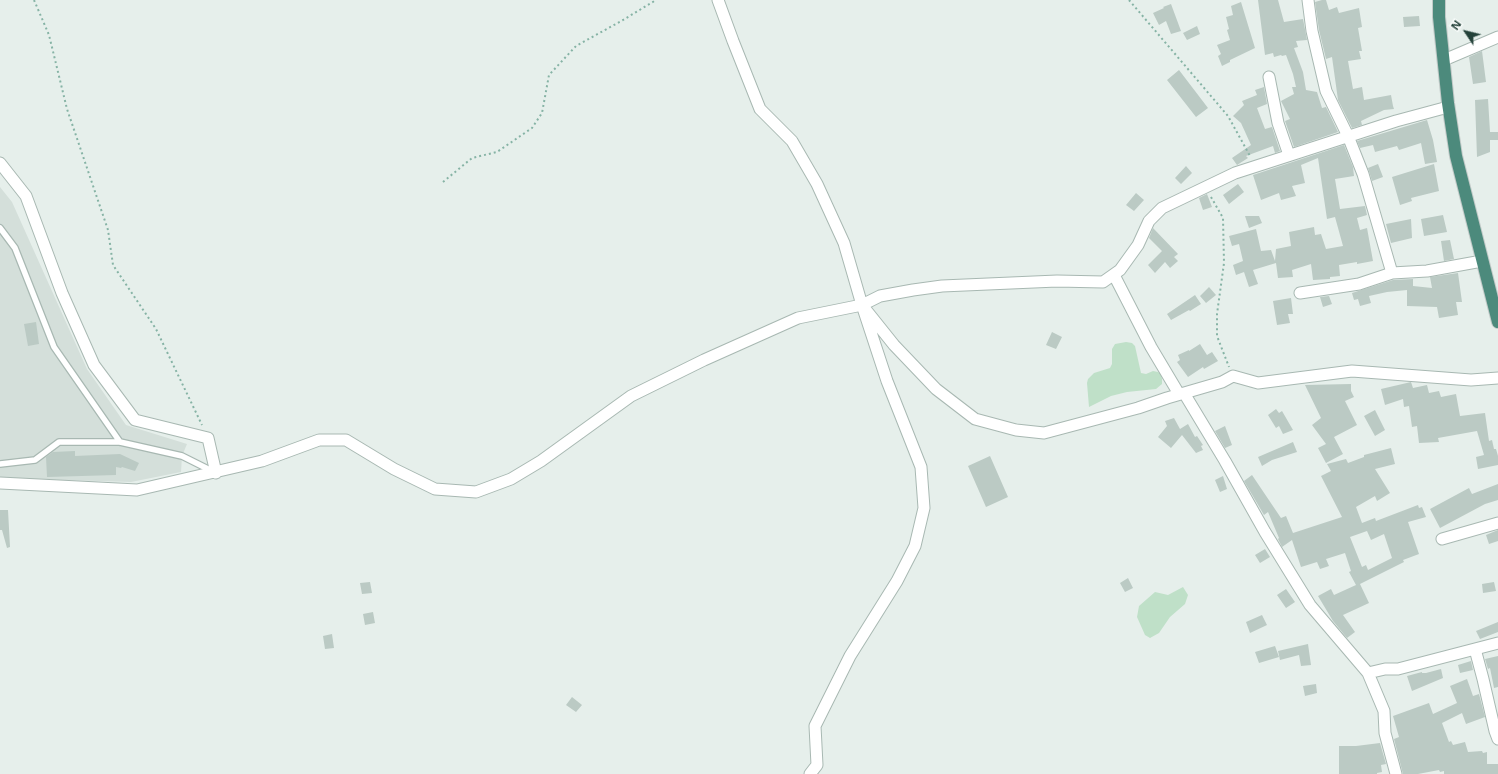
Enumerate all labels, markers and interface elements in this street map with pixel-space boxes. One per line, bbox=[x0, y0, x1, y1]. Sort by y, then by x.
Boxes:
north arrow bbox=[1446, 12, 1486, 52]
text: N bbox=[1447, 17, 1464, 33]

